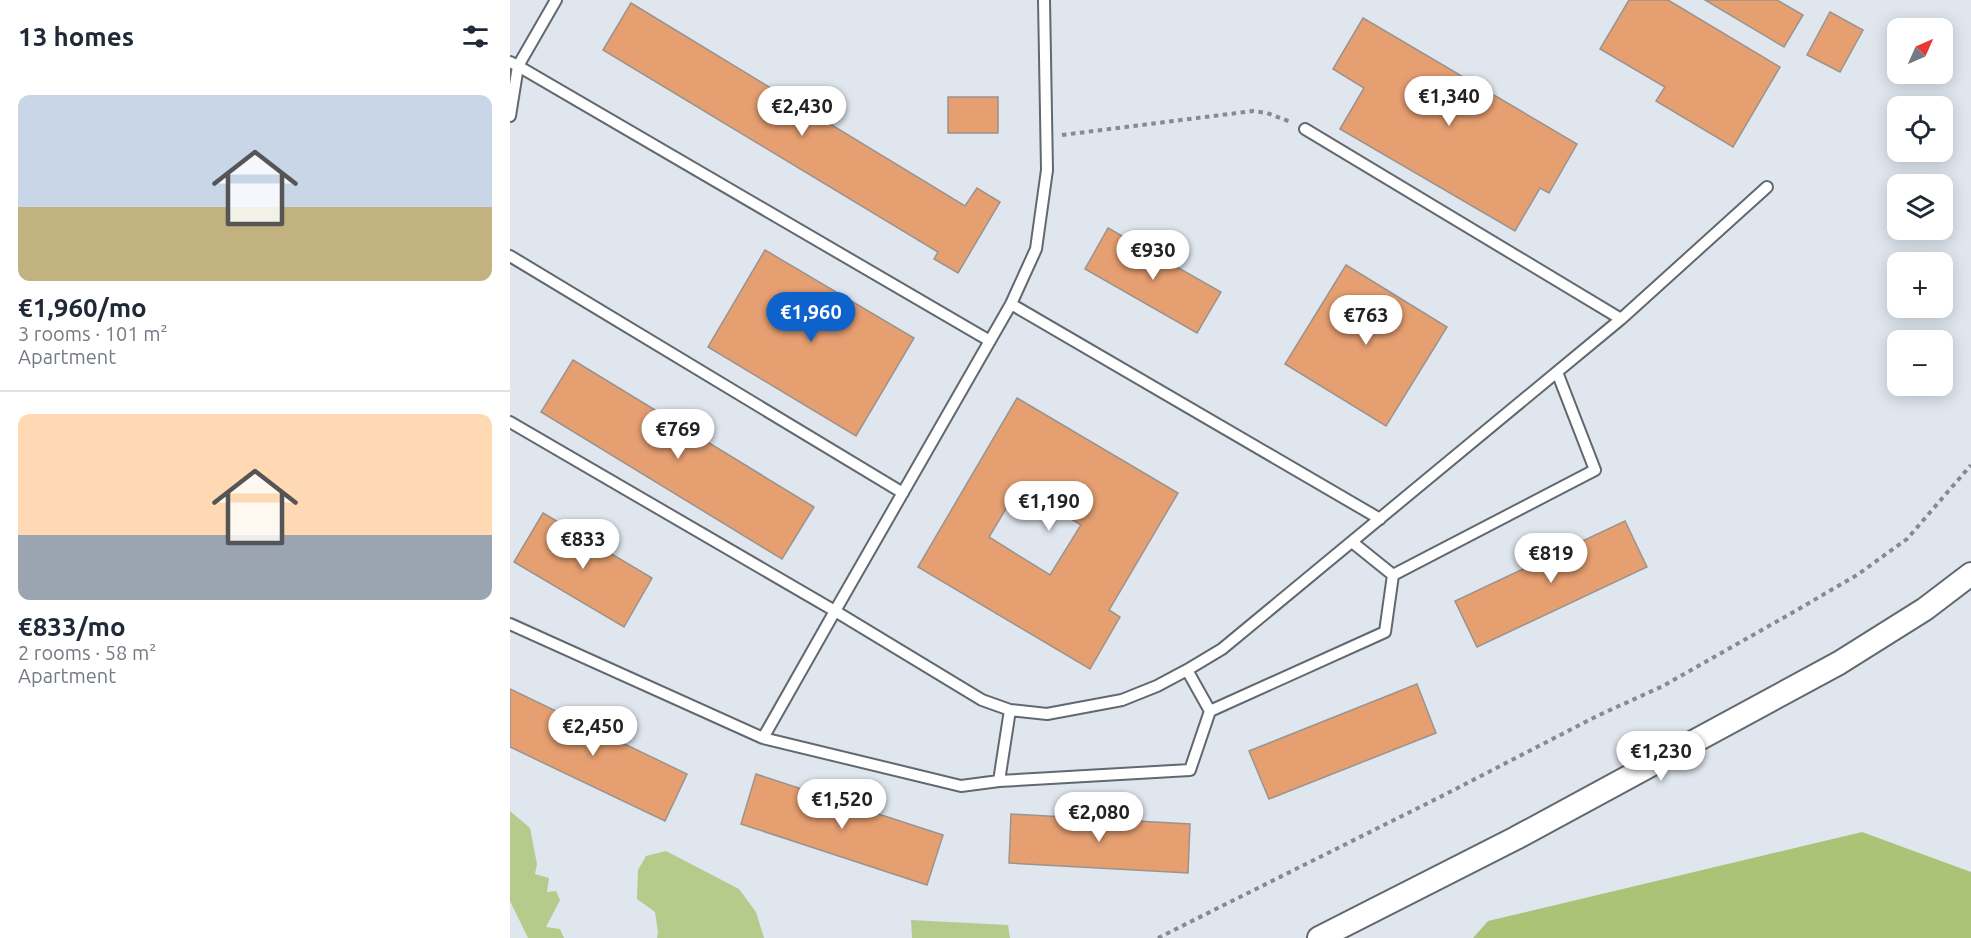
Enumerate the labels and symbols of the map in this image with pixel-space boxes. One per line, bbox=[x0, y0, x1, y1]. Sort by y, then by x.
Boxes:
north arrow bbox=[1887, 18, 1953, 84]
pin: €1,340 bbox=[1400, 76, 1498, 127]
pin: €2,430 bbox=[753, 86, 851, 137]
pin: €930 bbox=[1117, 230, 1189, 281]
pin: €1,960 bbox=[762, 292, 860, 343]
pin: €763 bbox=[1330, 295, 1402, 346]
pin: €769 bbox=[642, 409, 714, 460]
pin: €1,190 bbox=[1000, 481, 1098, 532]
pin: €833 bbox=[547, 519, 619, 570]
pin: €819 bbox=[1515, 533, 1587, 584]
pin: €2,450 bbox=[544, 706, 642, 757]
pin: €1,230 bbox=[1612, 731, 1710, 782]
pin: €1,520 bbox=[793, 779, 891, 830]
pin: €2,080 bbox=[1050, 792, 1148, 843]

